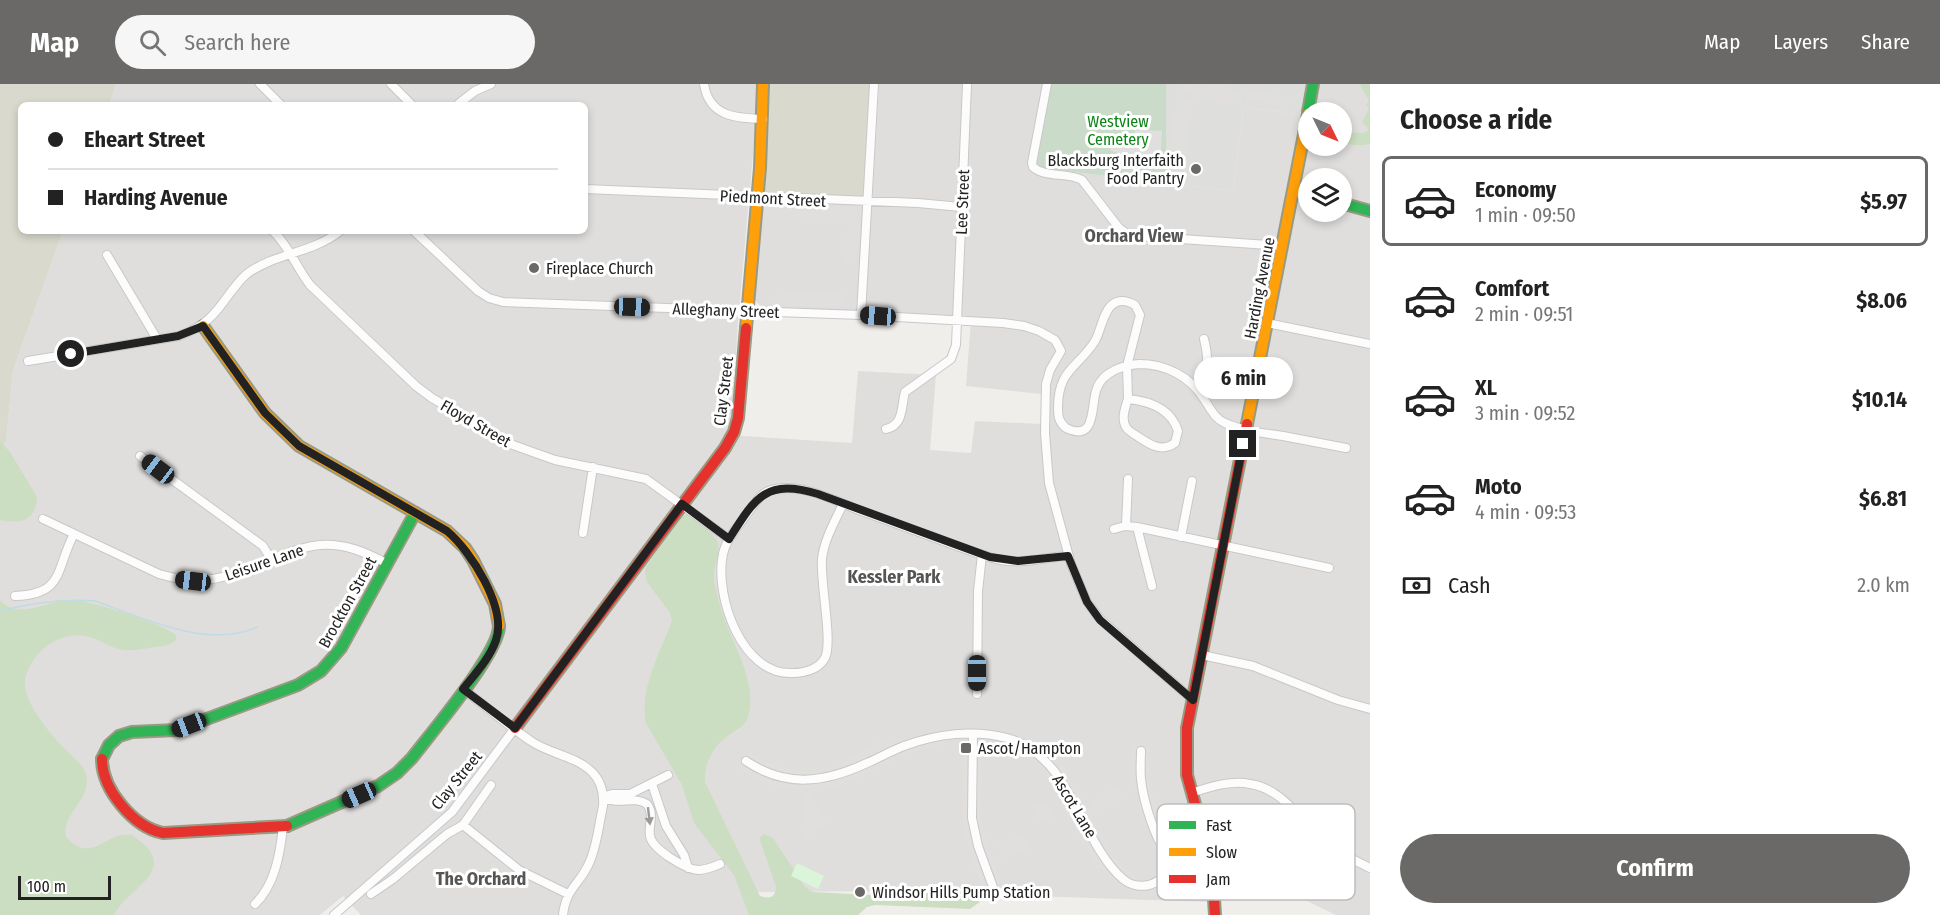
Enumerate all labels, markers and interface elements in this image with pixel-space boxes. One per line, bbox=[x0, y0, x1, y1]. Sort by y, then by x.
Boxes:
search box bbox=[115, 15, 535, 69]
text: Map bbox=[30, 26, 79, 59]
icon: search bbox=[136, 26, 169, 59]
text: Search here bbox=[184, 29, 290, 56]
text: Map bbox=[1704, 29, 1740, 55]
text: Layers bbox=[1773, 29, 1828, 55]
text: Share bbox=[1861, 29, 1910, 55]
north arrow bbox=[1298, 102, 1352, 156]
map controls bbox=[1298, 102, 1352, 222]
text: Choose a ride bbox=[1400, 104, 1552, 136]
park label: Westview Cemetery bbox=[1087, 112, 1150, 149]
text: Eheart Street bbox=[84, 126, 205, 153]
place label: Blacksburg Interfaith Food Pantry bbox=[1047, 151, 1185, 188]
marker: Blacksburg Interfaith Food Pantry bbox=[1189, 162, 1203, 176]
street label: Lee Street bbox=[952, 168, 973, 235]
button: layers bbox=[1298, 168, 1352, 222]
icon: car bbox=[1403, 174, 1457, 228]
text: Economy bbox=[1475, 176, 1556, 203]
text: Harding Avenue bbox=[84, 184, 228, 211]
street label: Piedmont Street bbox=[719, 186, 827, 211]
text: $5.97 bbox=[1860, 188, 1907, 215]
text: 1 min · 09:50 bbox=[1475, 203, 1576, 227]
district label: Orchard View bbox=[1085, 225, 1184, 247]
street label: Harding Avenue bbox=[1240, 236, 1279, 341]
place label: Fireplace Church bbox=[546, 259, 653, 278]
marker: Fireplace Church bbox=[527, 261, 541, 275]
icon: car bbox=[1403, 273, 1457, 327]
text: Comfort bbox=[1475, 275, 1549, 302]
text: $8.06 bbox=[1856, 287, 1907, 314]
car bbox=[614, 297, 650, 317]
street label: Alleghany Street bbox=[672, 299, 781, 322]
text: 2 min · 09:51 bbox=[1475, 302, 1573, 326]
car bbox=[859, 306, 897, 326]
route start bbox=[57, 340, 84, 367]
street label: Clay Street bbox=[710, 354, 737, 427]
callout: 6 min bbox=[1194, 357, 1292, 399]
text: 6 min bbox=[1221, 366, 1266, 390]
icon: car bbox=[1403, 372, 1457, 426]
text: XL bbox=[1475, 374, 1497, 401]
text: $10.14 bbox=[1852, 386, 1907, 413]
street label: Floyd Street bbox=[437, 396, 515, 452]
text: 3 min · 09:52 bbox=[1475, 401, 1575, 425]
route end bbox=[1229, 430, 1256, 457]
car bbox=[138, 451, 178, 487]
icon: car bbox=[1403, 471, 1457, 525]
text: Moto bbox=[1475, 473, 1522, 500]
text: $6.81 bbox=[1859, 485, 1907, 512]
text: 4 min · 09:53 bbox=[1475, 500, 1576, 524]
street label: Leisure Lane bbox=[222, 540, 306, 585]
street label: Brockton Street bbox=[315, 553, 381, 651]
district label: Kessler Park bbox=[848, 566, 941, 588]
icon: cash bbox=[1400, 569, 1433, 602]
car bbox=[174, 570, 212, 592]
text: Cash bbox=[1448, 572, 1491, 599]
text: 2.0 km bbox=[1857, 573, 1910, 597]
car bbox=[968, 655, 986, 691]
car bbox=[169, 710, 209, 740]
place label: Ascot/Hampton bbox=[978, 739, 1081, 758]
marker: Ascot/Hampton bbox=[959, 741, 973, 755]
street label: Clay Street bbox=[427, 747, 486, 813]
street label: Ascot Lane bbox=[1048, 771, 1101, 841]
car bbox=[339, 779, 379, 811]
legend bbox=[1157, 804, 1355, 900]
one-way arrow bbox=[645, 806, 654, 825]
text: Fast bbox=[1206, 816, 1233, 835]
button: Confirm bbox=[1400, 834, 1910, 903]
text: Slow bbox=[1206, 843, 1237, 862]
district label: The Orchard bbox=[436, 868, 526, 890]
text: Jam bbox=[1206, 870, 1231, 889]
scale bar bbox=[18, 873, 111, 900]
text: 100 m bbox=[27, 877, 66, 896]
place label: Windsor Hills Pump Station bbox=[872, 883, 1050, 902]
marker: Windsor Hills Pump Station bbox=[853, 885, 867, 899]

